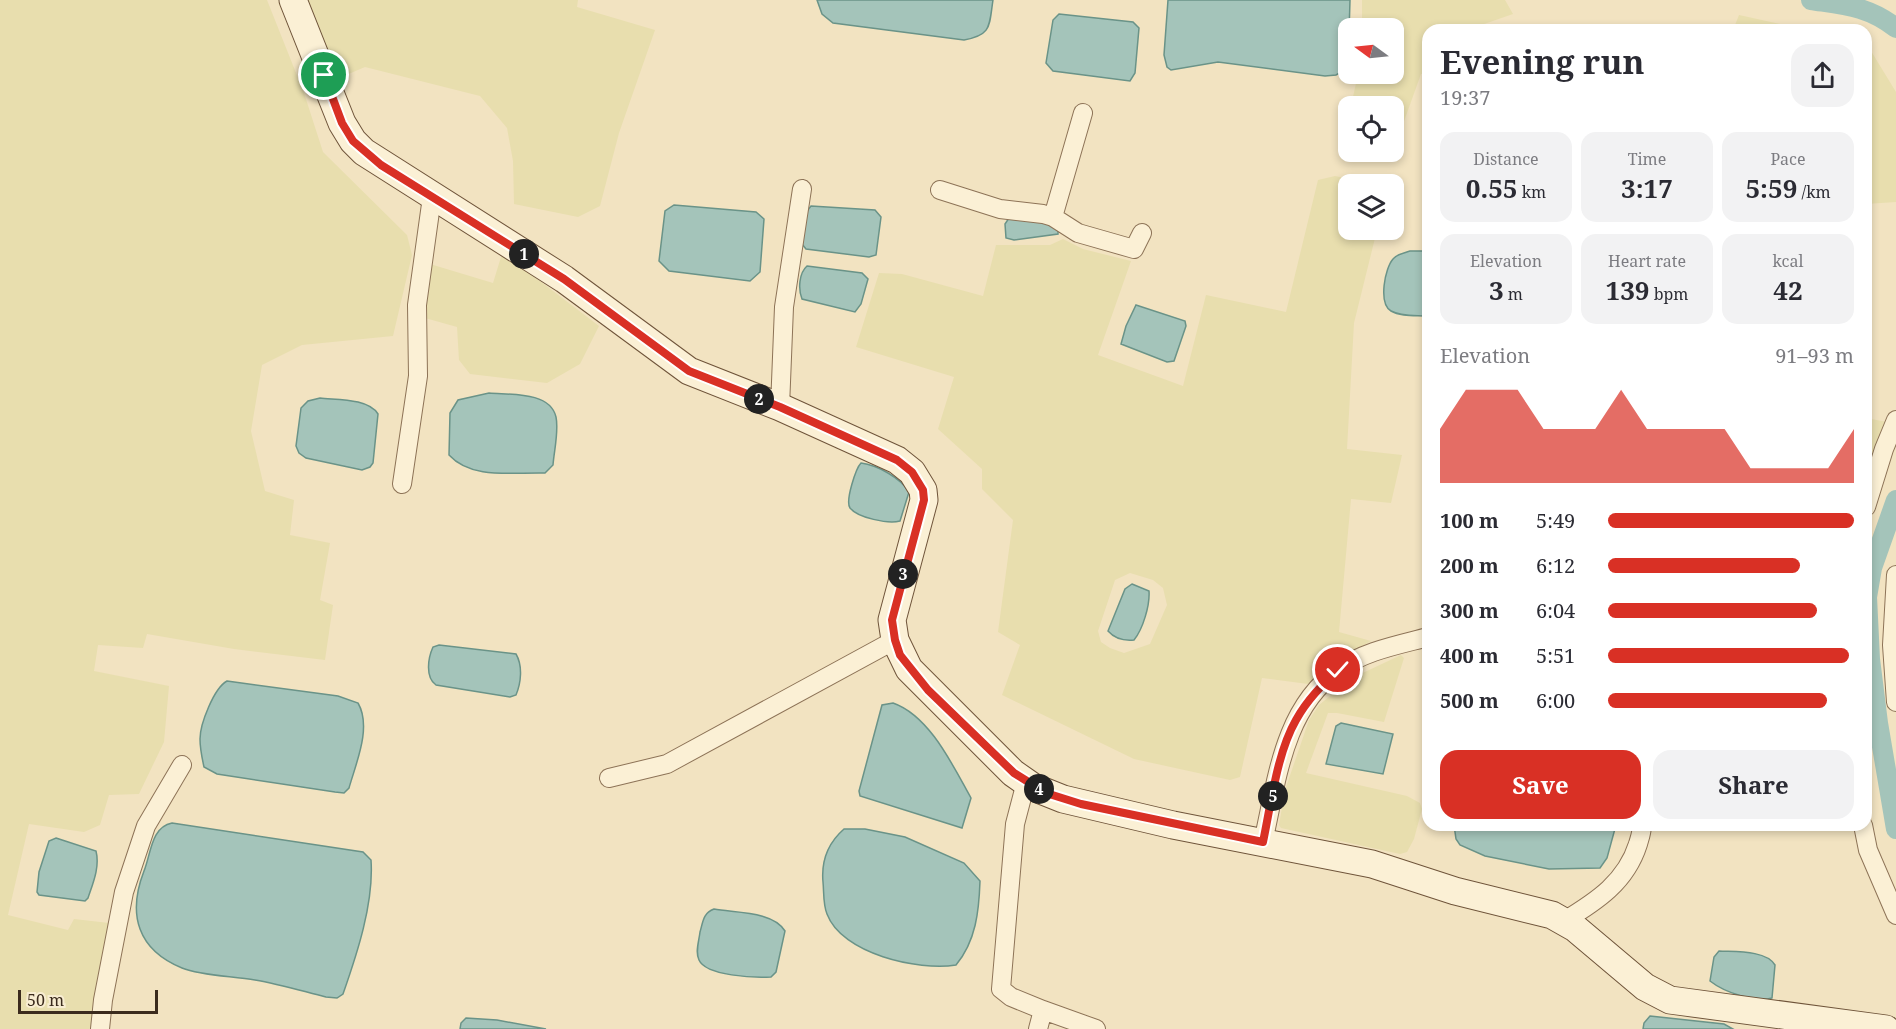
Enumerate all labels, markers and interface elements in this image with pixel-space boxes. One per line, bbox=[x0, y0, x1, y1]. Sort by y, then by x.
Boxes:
north arrow bbox=[1338, 18, 1404, 84]
map controls bbox=[1338, 18, 1404, 240]
text: Evening run bbox=[1440, 39, 1644, 84]
button: share bbox=[1791, 44, 1854, 107]
pin bbox=[298, 49, 349, 100]
icon: arrive bbox=[307, 58, 340, 91]
text: 19:37 bbox=[1440, 84, 1490, 111]
button: locate bbox=[1338, 96, 1404, 162]
text: Distance bbox=[1473, 148, 1539, 170]
text: Time bbox=[1628, 148, 1666, 170]
text: Pace bbox=[1770, 148, 1806, 170]
text: 0.55 bbox=[1466, 170, 1518, 206]
text: 3:17 bbox=[1621, 170, 1673, 206]
text: 5:59 bbox=[1745, 170, 1797, 206]
button: layers bbox=[1338, 174, 1404, 240]
text: km bbox=[1518, 181, 1546, 203]
text: /km bbox=[1797, 181, 1831, 203]
pin: 1 bbox=[509, 239, 539, 269]
text: 1 bbox=[519, 243, 529, 265]
text: Elevation bbox=[1470, 250, 1542, 272]
text: Heart rate bbox=[1608, 250, 1686, 272]
text: kcal bbox=[1773, 250, 1803, 272]
text: 3 bbox=[1489, 272, 1504, 308]
text: 139 bbox=[1605, 272, 1650, 308]
text: 42 bbox=[1773, 272, 1803, 308]
text: m bbox=[1504, 283, 1523, 305]
text: bpm bbox=[1650, 283, 1689, 305]
text: Elevation bbox=[1440, 342, 1530, 369]
text: 91–93 m bbox=[1775, 342, 1854, 369]
pin: 2 bbox=[744, 384, 774, 414]
text: 2 bbox=[754, 388, 764, 410]
text: 100 m bbox=[1440, 507, 1499, 534]
text: 5:49 bbox=[1536, 507, 1575, 534]
text: 200 m bbox=[1440, 552, 1499, 579]
text: 6:12 bbox=[1536, 552, 1575, 579]
pin: 3 bbox=[888, 559, 918, 589]
text: 3 bbox=[898, 563, 908, 585]
text: 300 m bbox=[1440, 597, 1499, 624]
text: 6:04 bbox=[1536, 597, 1575, 624]
text: 400 m bbox=[1440, 642, 1499, 669]
text: 5:51 bbox=[1536, 642, 1575, 669]
pin bbox=[1312, 644, 1363, 695]
icon: check bbox=[1321, 653, 1354, 686]
text: 500 m bbox=[1440, 687, 1499, 714]
text: 6:00 bbox=[1536, 687, 1575, 714]
button: Save bbox=[1440, 750, 1641, 819]
button: Share bbox=[1653, 750, 1854, 819]
pin: 4 bbox=[1024, 774, 1054, 804]
text: 4 bbox=[1034, 778, 1044, 800]
pin: 5 bbox=[1258, 781, 1288, 811]
text: 5 bbox=[1268, 785, 1278, 807]
scale bar bbox=[18, 987, 158, 1014]
text: 50 m bbox=[27, 989, 64, 1011]

